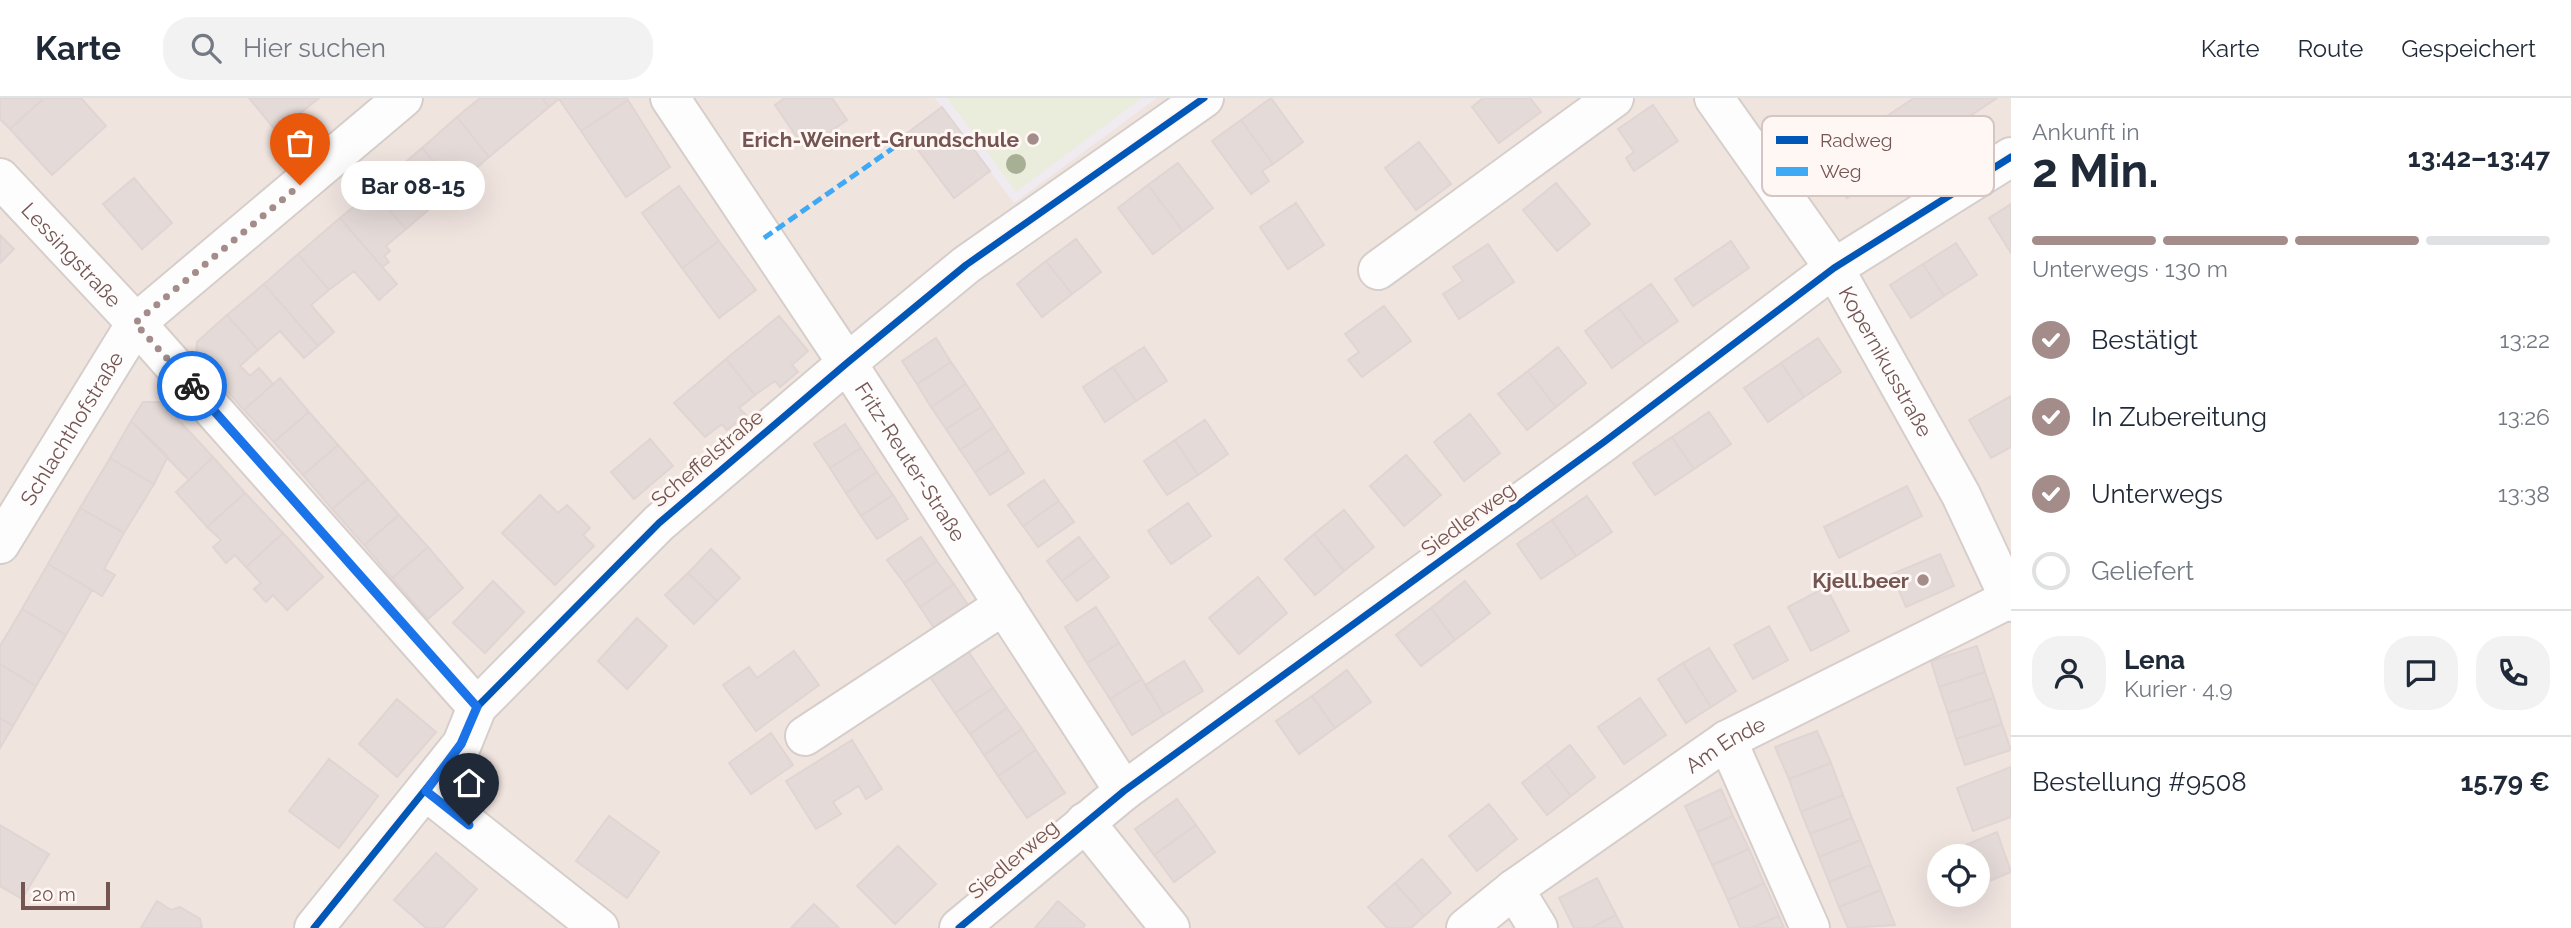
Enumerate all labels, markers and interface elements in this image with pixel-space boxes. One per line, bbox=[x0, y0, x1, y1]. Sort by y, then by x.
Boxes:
search box bbox=[163, 17, 653, 80]
text: Karte bbox=[35, 29, 121, 68]
icon: search bbox=[187, 29, 225, 67]
text: Hier suchen bbox=[243, 33, 386, 63]
text: Karte bbox=[2201, 34, 2260, 63]
text: Route bbox=[2298, 34, 2363, 63]
text: Gespeichert bbox=[2401, 34, 2536, 63]
pin bbox=[270, 113, 330, 185]
legend bbox=[1762, 116, 1994, 196]
text: Ankunft in bbox=[2032, 118, 2140, 145]
icon: bag bbox=[281, 124, 319, 162]
place label: Erich-Weinert-Grundschule bbox=[742, 127, 1019, 152]
text: Radweg bbox=[1820, 129, 1892, 151]
marker: Erich-Weinert-Grundschule bbox=[1025, 131, 1041, 147]
text: 13:42–13:47 bbox=[2408, 143, 2550, 173]
text: 2 Min. bbox=[2032, 144, 2159, 198]
callout: Bar 08-15 bbox=[342, 160, 486, 210]
text: Weg bbox=[1820, 160, 1862, 182]
text: Bar 08-15 bbox=[361, 172, 465, 199]
street label: Lessingstraße bbox=[17, 197, 127, 312]
text: Unterwegs · 130 m bbox=[2032, 255, 2228, 282]
street label: Kopernikusstraße bbox=[1834, 282, 1938, 441]
icon: check bbox=[2032, 321, 2070, 359]
text: Bestätigt bbox=[2091, 325, 2198, 355]
text: 13:22 bbox=[2500, 326, 2550, 353]
street label: Schlachthofstraße bbox=[15, 347, 128, 510]
courier bbox=[157, 351, 227, 421]
icon: bike bbox=[173, 367, 211, 405]
street label: Fritz-Reuter-Straße bbox=[850, 377, 971, 546]
icon: check bbox=[2032, 398, 2070, 436]
text: In Zubereitung bbox=[2091, 402, 2267, 432]
text: 13:26 bbox=[2498, 403, 2550, 430]
street label: Scheffelstraße bbox=[646, 404, 768, 512]
icon: check bbox=[2032, 475, 2070, 513]
street label: Siedlerweg bbox=[1416, 477, 1520, 561]
text: Unterwegs bbox=[2091, 479, 2223, 509]
text: 13:38 bbox=[2498, 480, 2550, 507]
text: Geliefert bbox=[2091, 556, 2194, 586]
place label: Kjell.beer bbox=[1812, 568, 1909, 593]
marker: Kjell.beer bbox=[1915, 572, 1931, 588]
button: person bbox=[2032, 636, 2106, 710]
button: chat bbox=[2384, 636, 2458, 710]
button: phone bbox=[2476, 636, 2550, 710]
text: Lena bbox=[2124, 645, 2185, 675]
text: Kurier · 4.9 bbox=[2124, 675, 2233, 702]
street label: Am Ende bbox=[1680, 711, 1769, 778]
pin bbox=[439, 753, 499, 825]
icon: home bbox=[450, 764, 488, 802]
text: Bestellung #9508 bbox=[2032, 767, 2247, 797]
text: 15.79 € bbox=[2461, 767, 2550, 797]
street label: Siedlerweg bbox=[963, 814, 1063, 904]
map controls bbox=[1927, 844, 1990, 907]
button: locate bbox=[1927, 844, 1990, 907]
scale bar bbox=[21, 879, 110, 911]
text: 20 m bbox=[32, 883, 76, 905]

